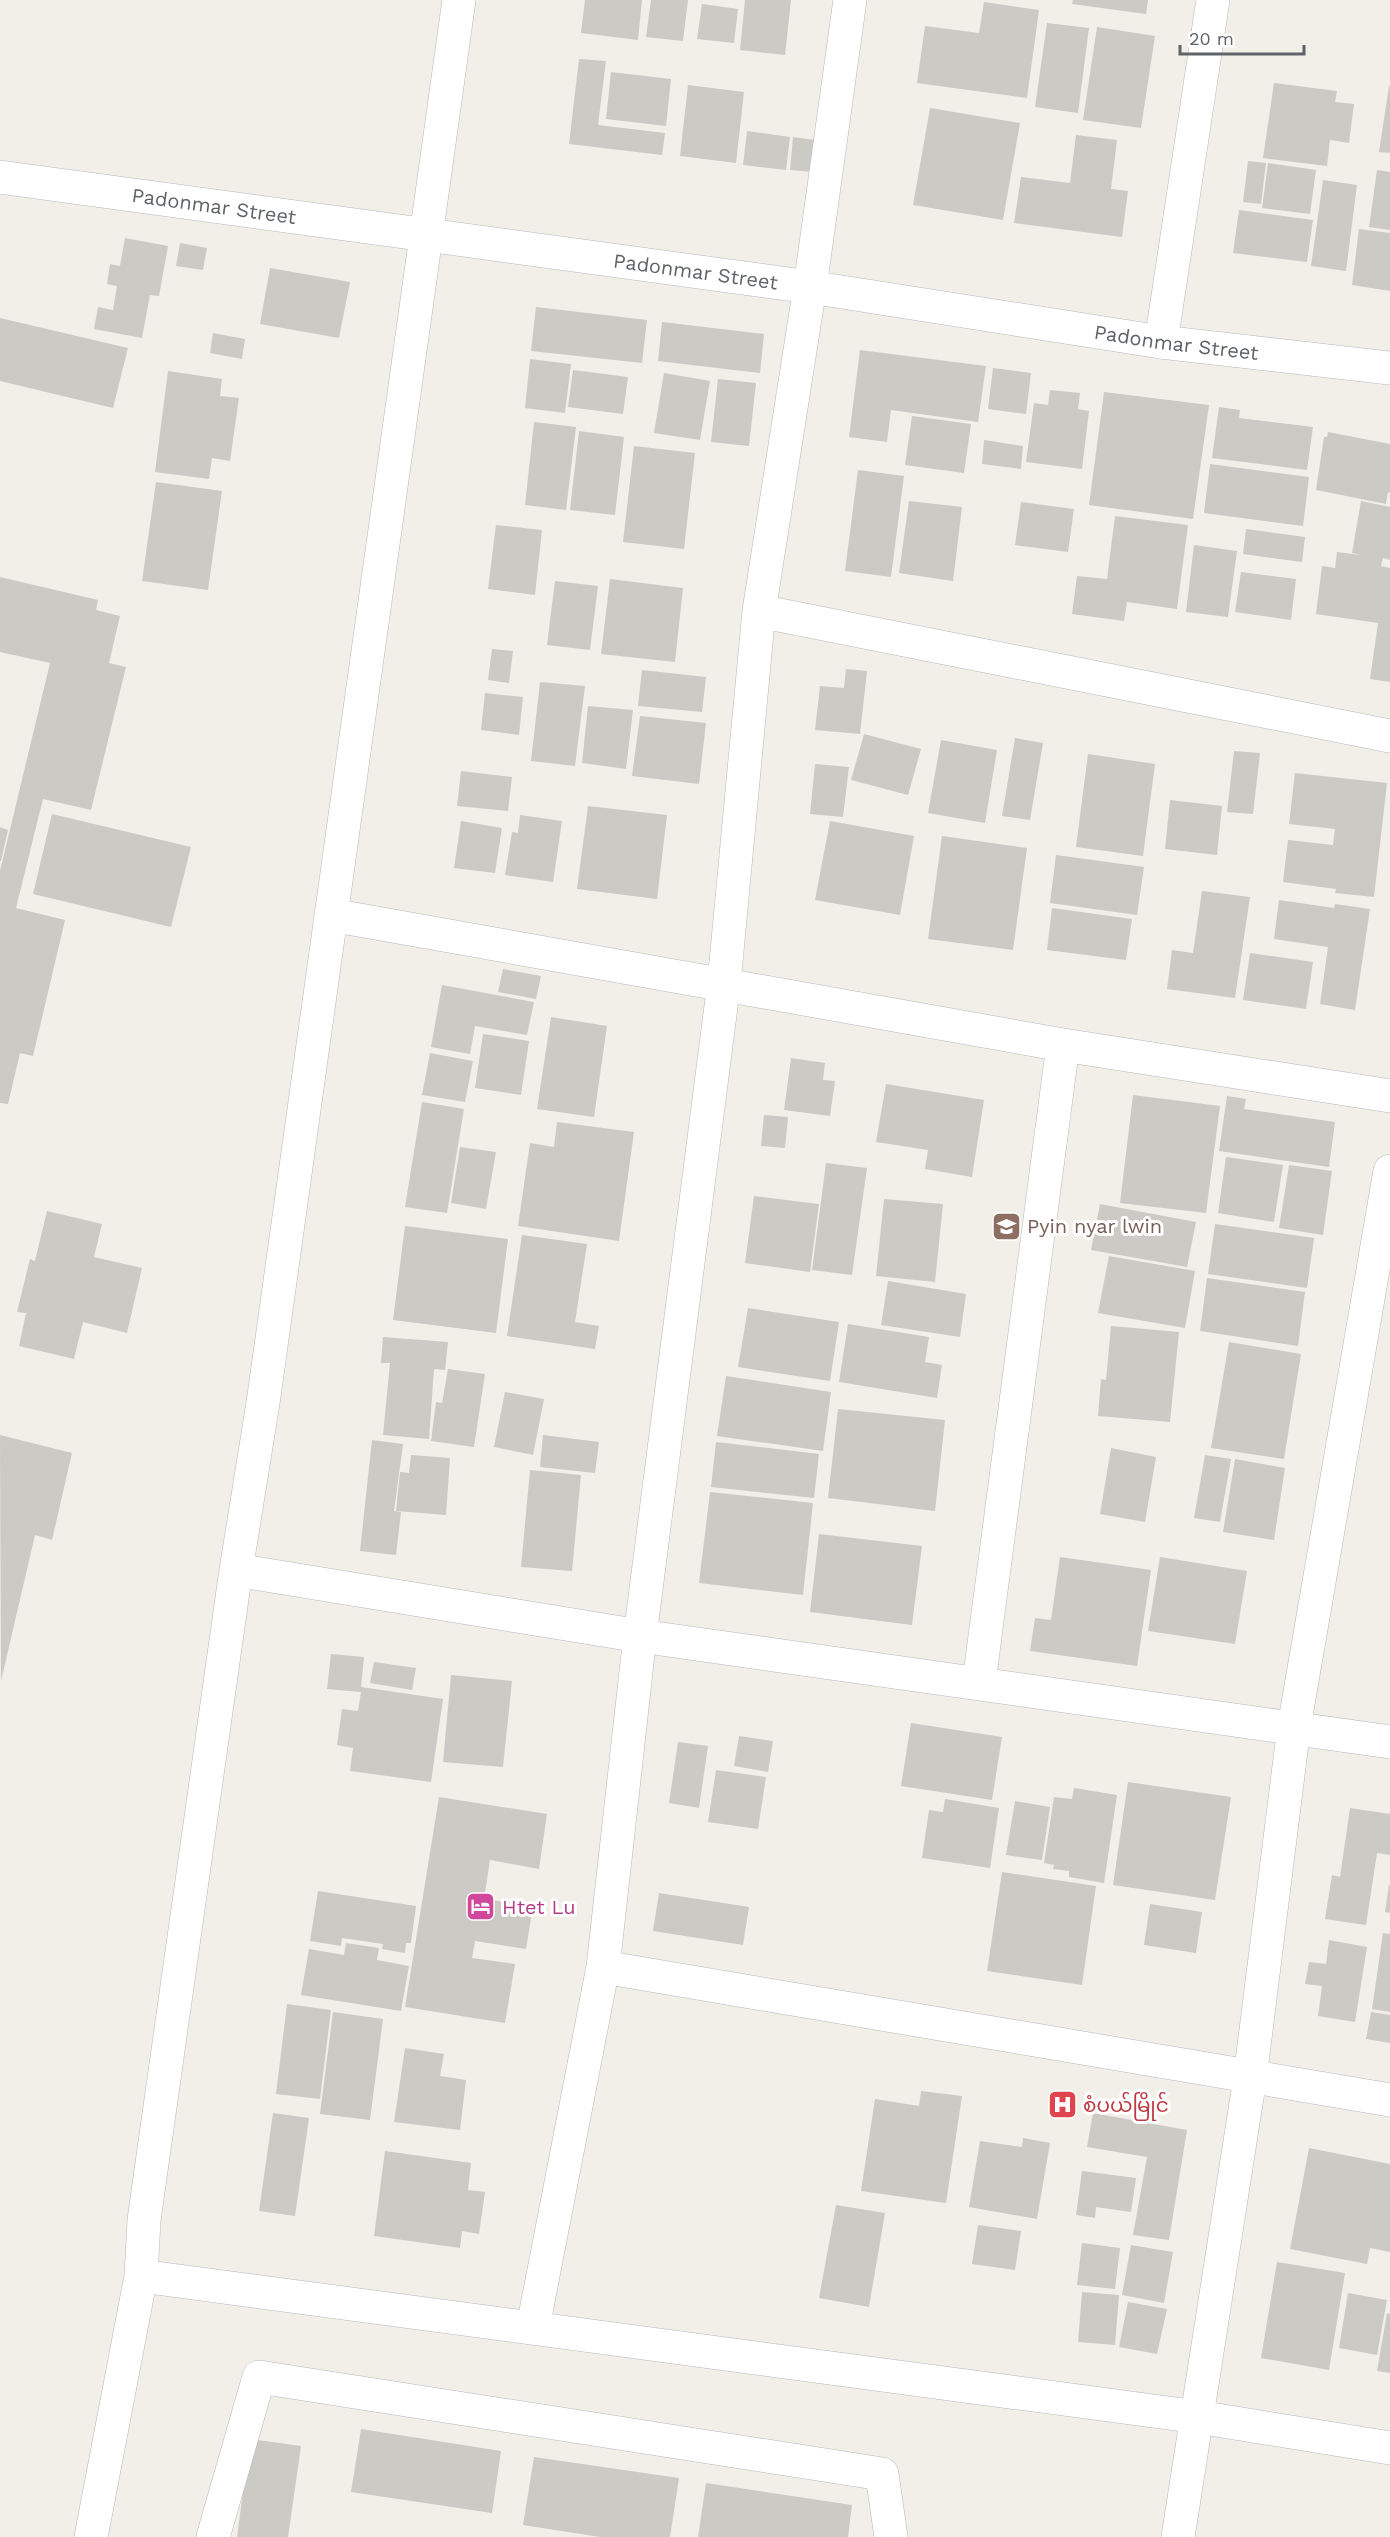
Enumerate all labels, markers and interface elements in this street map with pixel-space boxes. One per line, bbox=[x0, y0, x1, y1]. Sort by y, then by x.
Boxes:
scale bar bbox=[1180, 18, 1304, 56]
text: 20 m bbox=[1189, 28, 1234, 49]
street label: Padonmar Street bbox=[130, 183, 298, 229]
street label: Padonmar Street bbox=[612, 248, 780, 295]
street label: Padonmar Street bbox=[1092, 320, 1260, 365]
school or university icon: Pyin nyar lwin bbox=[990, 1210, 1022, 1242]
place label: Pyin nyar lwin bbox=[1027, 1214, 1162, 1238]
hotel icon: Htet Lu bbox=[465, 1891, 497, 1923]
place label: Htet Lu bbox=[502, 1895, 576, 1919]
hospital icon: စံပယ်မြိုင် bbox=[1046, 2089, 1078, 2121]
place label: စံပယ်မြိုင် bbox=[1083, 2091, 1169, 2121]

